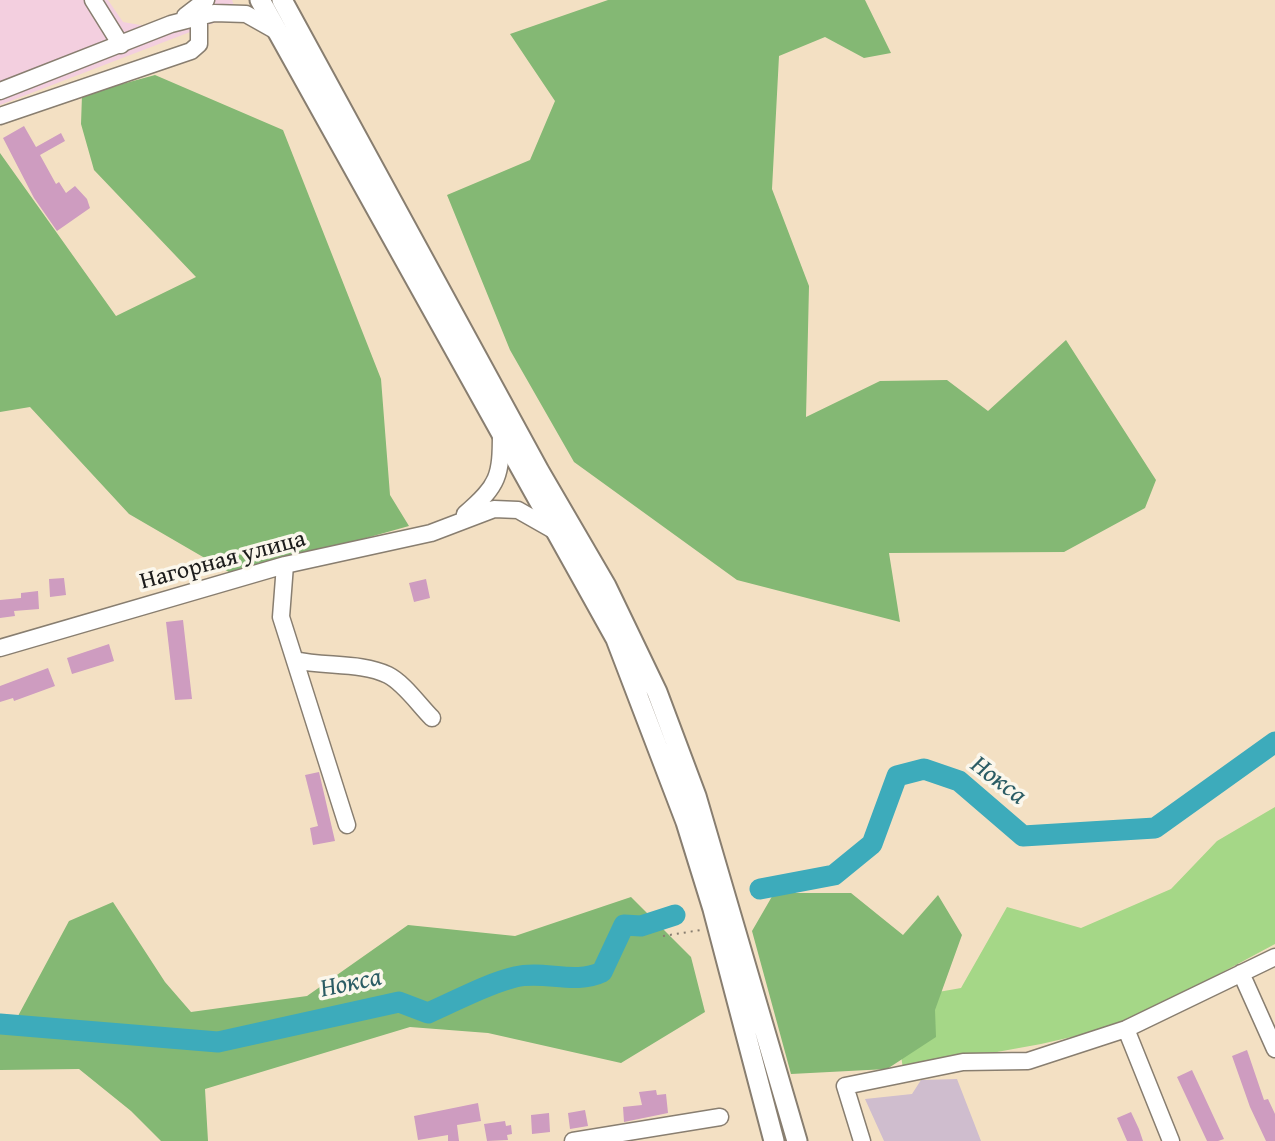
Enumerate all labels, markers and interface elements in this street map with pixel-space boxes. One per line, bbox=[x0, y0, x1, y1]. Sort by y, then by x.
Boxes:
street label: Нагорная улица bbox=[137, 525, 309, 597]
water label: Нокса bbox=[964, 750, 1032, 812]
water label: Нокса bbox=[317, 962, 385, 1006]

